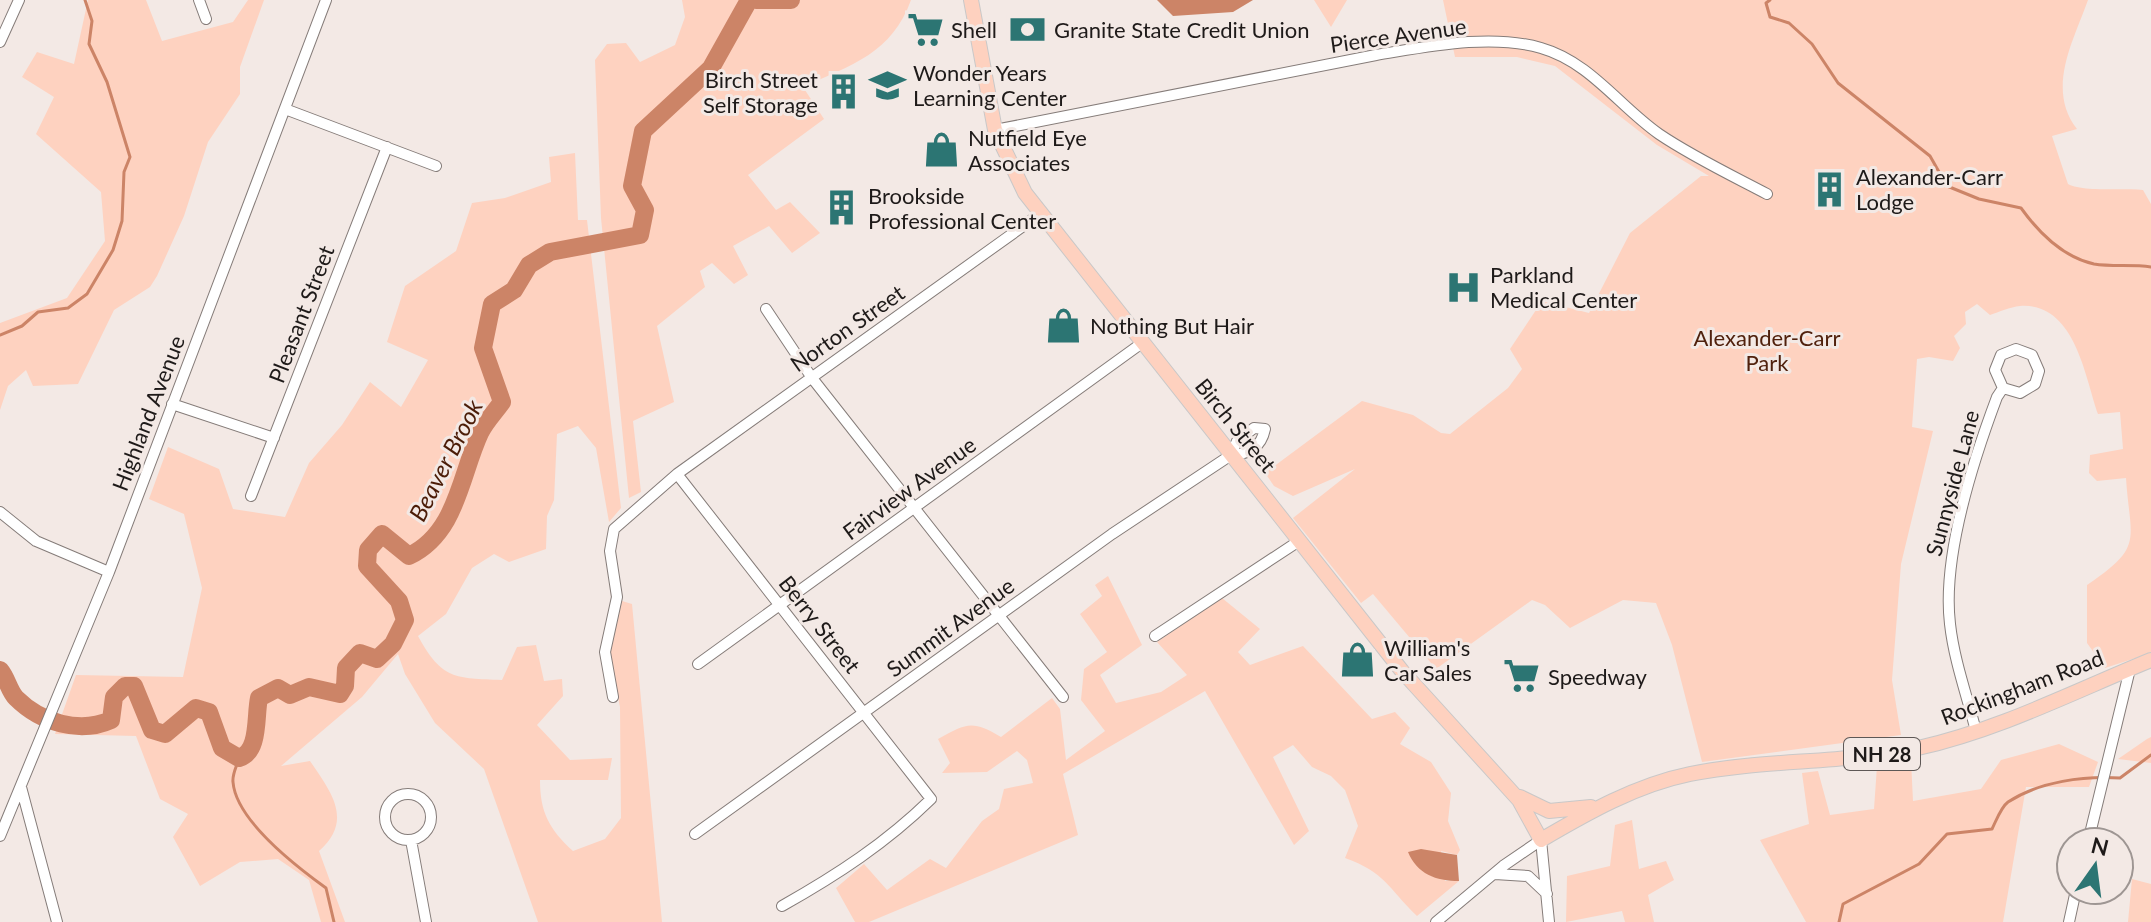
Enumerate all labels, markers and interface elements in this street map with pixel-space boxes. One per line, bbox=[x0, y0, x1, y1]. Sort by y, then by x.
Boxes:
supermarket icon: Shell bbox=[906, 10, 944, 48]
bank icon: Granite State Credit Union bbox=[1009, 10, 1047, 48]
street label: Pierce Avenue bbox=[1328, 12, 1468, 58]
place label: Shell bbox=[951, 16, 997, 43]
place label: Granite State Credit Union bbox=[1054, 16, 1310, 43]
place label: Wonder Years Learning Center bbox=[913, 59, 1067, 111]
place label: Birch Street Self Storage bbox=[703, 66, 818, 118]
school or university icon: Wonder Years Learning Center bbox=[868, 66, 906, 104]
building icon: Birch Street Self Storage bbox=[825, 73, 863, 111]
place label: Nutfield Eye Associates bbox=[968, 124, 1087, 176]
shop icon: Nutfield Eye Associates bbox=[923, 131, 961, 169]
place label: Alexander-Carr Lodge bbox=[1856, 163, 2003, 215]
building icon: Alexander-Carr Lodge bbox=[1811, 170, 1849, 208]
place label: Brookside Professional Center bbox=[868, 182, 1056, 234]
building icon: Brookside Professional Center bbox=[823, 189, 861, 227]
street label: Pleasant Street bbox=[262, 241, 340, 386]
place label: Parkland Medical Center bbox=[1490, 261, 1637, 313]
hospital icon: Parkland Medical Center bbox=[1445, 268, 1483, 306]
street label: Norton Street bbox=[785, 279, 909, 377]
shop icon: Nothing But Hair bbox=[1045, 306, 1083, 344]
place label: Nothing But Hair bbox=[1090, 312, 1254, 339]
park label: Alexander-Carr Park bbox=[1694, 324, 1841, 376]
street label: Highland Avenue bbox=[106, 332, 190, 494]
street label: Birch Street bbox=[1190, 373, 1282, 478]
water label: Beaver Brook bbox=[402, 394, 488, 526]
street label: Sunnyside Lane bbox=[1920, 407, 1984, 559]
street label: Fairview Avenue bbox=[837, 431, 981, 545]
street label: Berry Street bbox=[774, 570, 866, 678]
street label: Summit Avenue bbox=[881, 572, 1019, 682]
place label: William's Car Sales bbox=[1384, 634, 1472, 686]
shop icon: William's Car Sales bbox=[1339, 641, 1377, 679]
street label: Rockingham Road bbox=[1937, 644, 2107, 730]
supermarket icon: Speedway bbox=[1503, 657, 1541, 695]
place label: Speedway bbox=[1548, 663, 1647, 690]
road number: NH 28 bbox=[1844, 738, 1920, 770]
north arrow bbox=[2055, 826, 2135, 906]
text: N bbox=[2088, 831, 2111, 861]

